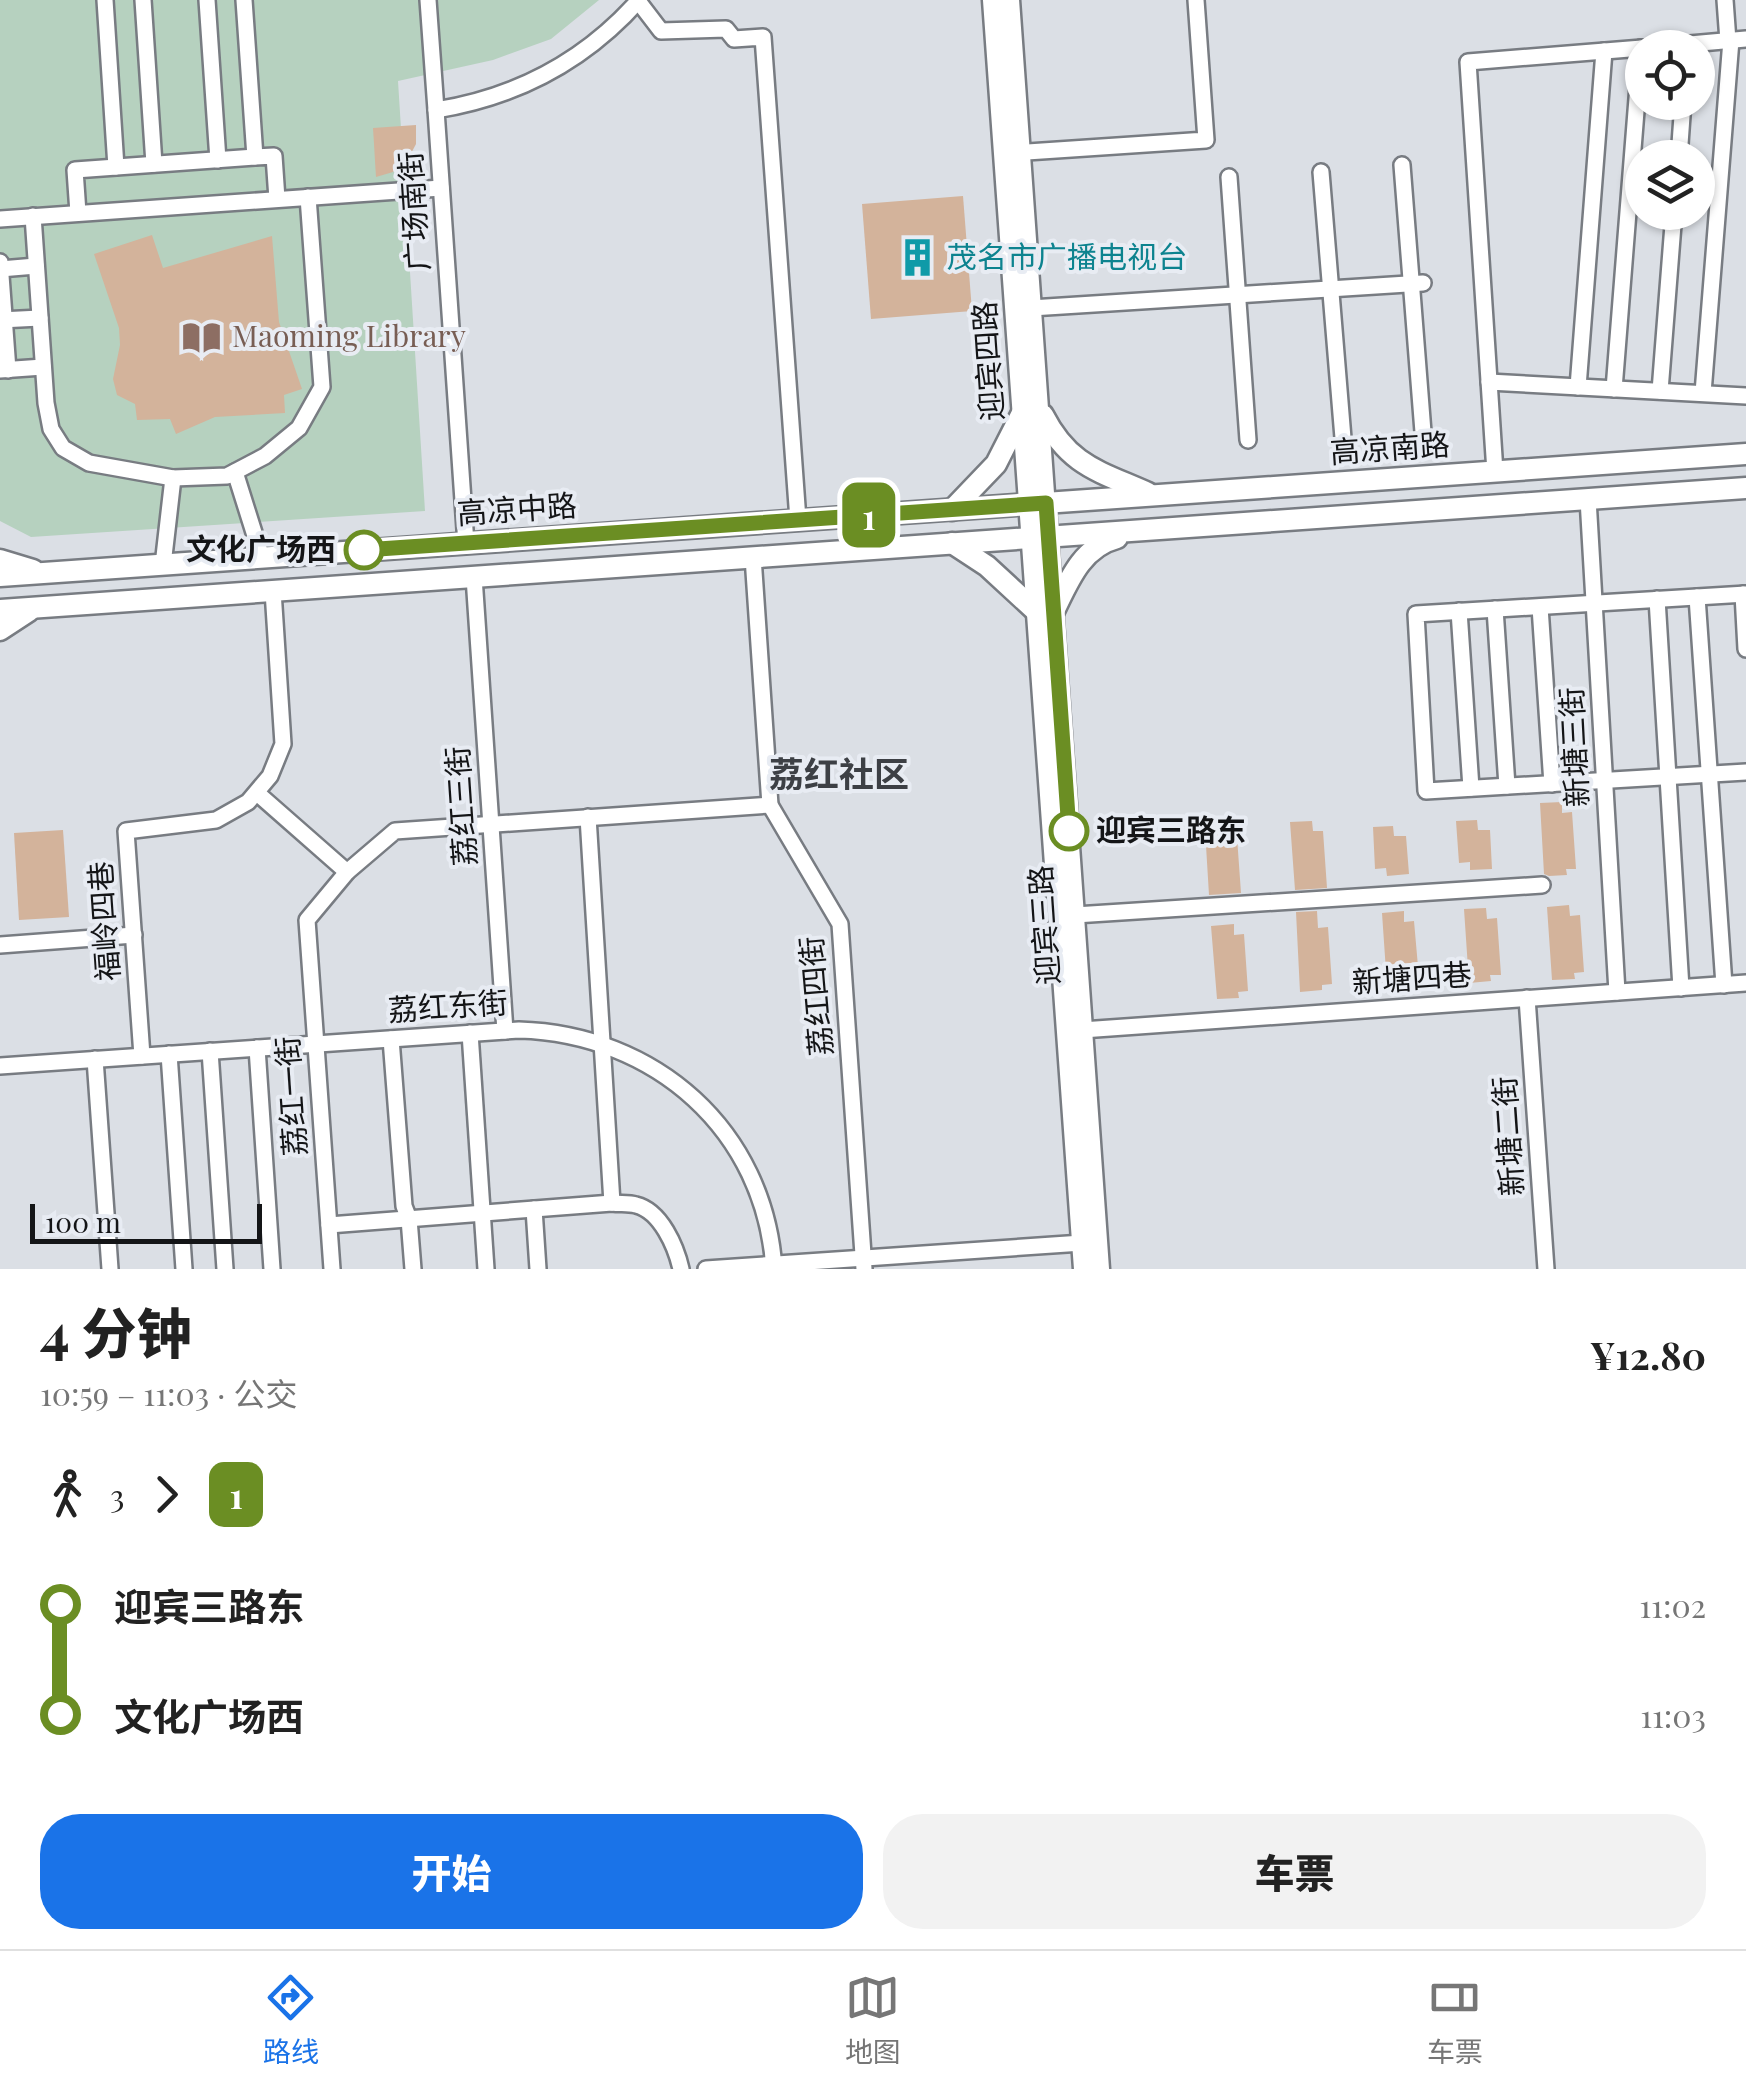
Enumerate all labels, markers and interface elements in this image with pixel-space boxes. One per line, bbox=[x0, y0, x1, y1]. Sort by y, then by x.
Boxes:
map controls bbox=[1625, 30, 1715, 230]
button: locate bbox=[1625, 30, 1715, 120]
button: layers bbox=[1625, 140, 1715, 230]
street label: 广场南街 bbox=[389, 150, 437, 272]
place label: 茂名市广播电视台 bbox=[947, 236, 1187, 276]
building icon: 茂名市广播电视台 bbox=[896, 237, 938, 279]
street label: 迎宾四路 bbox=[963, 300, 1011, 422]
place label: Maoming Library bbox=[232, 315, 466, 355]
library icon: Maoming Library bbox=[181, 316, 223, 358]
street label: 高凉南路 bbox=[1329, 423, 1451, 471]
line badge: 1 bbox=[836, 482, 902, 548]
street label: 高凉中路 bbox=[456, 484, 578, 532]
text: 1 bbox=[862, 492, 876, 539]
place label: 文化广场西 bbox=[186, 528, 336, 568]
marker: 文化广场西 bbox=[345, 531, 383, 569]
street label: 新塘三街 bbox=[1550, 686, 1596, 808]
street label: 荔红三街 bbox=[436, 745, 484, 867]
district label: 荔红社区 bbox=[769, 749, 909, 796]
place label: 迎宾三路东 bbox=[1096, 809, 1246, 849]
marker: 迎宾三路东 bbox=[1050, 812, 1088, 850]
street label: 福岭四巷 bbox=[79, 860, 127, 982]
street label: 迎宾三路 bbox=[1019, 864, 1067, 986]
street label: 荔红四街 bbox=[790, 935, 840, 1058]
street label: 新塘四巷 bbox=[1351, 953, 1473, 1001]
street label: 荔红东街 bbox=[387, 981, 509, 1029]
street label: 荔红一街 bbox=[266, 1035, 314, 1157]
street label: 新塘二街 bbox=[1483, 1075, 1531, 1197]
scale bar bbox=[30, 1199, 262, 1244]
text: 100 m bbox=[45, 1203, 121, 1240]
text: 4 分钟 bbox=[40, 1294, 191, 1368]
text: ¥12.80 bbox=[1590, 1329, 1706, 1380]
text: 10:59 – 11:03 · 公交 bbox=[40, 1371, 298, 1414]
icon: walk bbox=[40, 1467, 95, 1522]
icon: forward bbox=[139, 1467, 194, 1522]
text: 1 bbox=[229, 1471, 243, 1518]
text: 3 bbox=[110, 1473, 124, 1516]
text: 迎宾三路东 bbox=[114, 1580, 304, 1631]
text: 11:02 bbox=[1639, 1583, 1706, 1626]
text: 文化广场西 bbox=[114, 1690, 304, 1741]
text: 11:03 bbox=[1640, 1693, 1706, 1736]
button: 开始 bbox=[40, 1814, 863, 1929]
button: 车票 bbox=[883, 1814, 1706, 1929]
tab: 路线 bbox=[263, 1970, 319, 2070]
tab: 地图 bbox=[845, 1970, 901, 2070]
tab: 车票 bbox=[1427, 1970, 1483, 2070]

